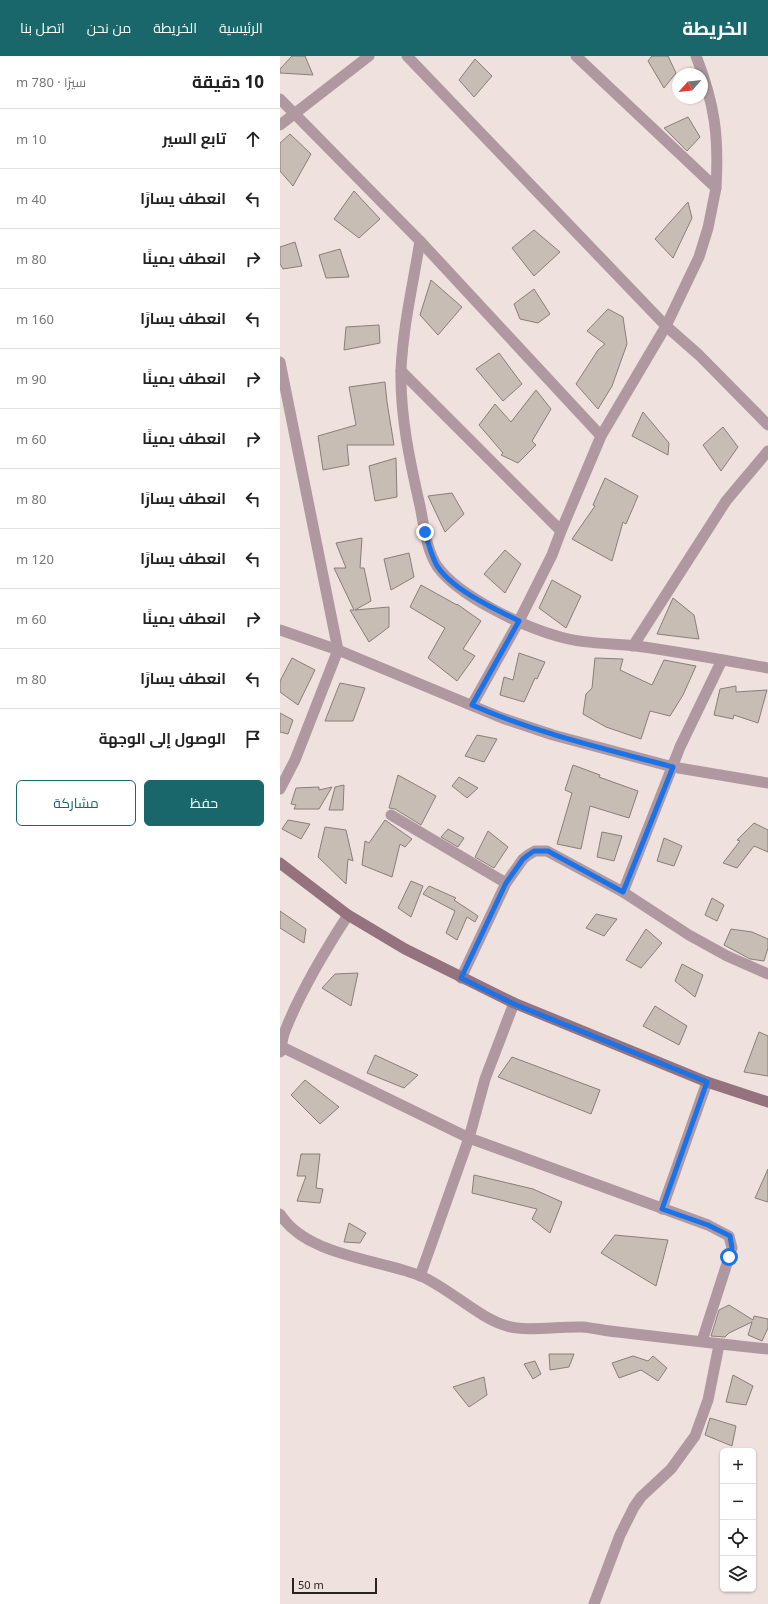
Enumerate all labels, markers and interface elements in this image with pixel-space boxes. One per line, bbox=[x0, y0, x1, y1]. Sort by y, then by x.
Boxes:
text: الخريطة bbox=[682, 15, 748, 41]
text: اتصل بنا bbox=[20, 18, 65, 37]
text: من نحن bbox=[87, 18, 131, 37]
text: الخريطة bbox=[153, 18, 197, 37]
text: الرئيسية bbox=[219, 18, 263, 37]
north arrow bbox=[672, 68, 708, 104]
text: 10 دقيقة bbox=[192, 70, 264, 93]
text: سيرًا · 780 m bbox=[16, 73, 86, 91]
text: تابع السير bbox=[162, 128, 226, 148]
icon: ahead bbox=[242, 128, 264, 150]
text: 10 m bbox=[16, 130, 46, 148]
text: انعطف يسارًا bbox=[140, 188, 226, 208]
icon: left bbox=[242, 188, 264, 210]
text: 40 m bbox=[16, 190, 46, 208]
text: انعطف يمينًا bbox=[142, 248, 226, 268]
icon: right bbox=[242, 248, 264, 270]
text: 80 m bbox=[16, 250, 46, 268]
text: انعطف يسارًا bbox=[140, 308, 226, 328]
icon: left bbox=[242, 308, 264, 330]
text: 160 m bbox=[16, 310, 54, 328]
text: انعطف يمينًا bbox=[142, 368, 226, 388]
icon: right bbox=[242, 368, 264, 390]
text: 90 m bbox=[16, 370, 46, 388]
text: انعطف يمينًا bbox=[142, 428, 226, 448]
icon: right bbox=[242, 428, 264, 450]
text: 60 m bbox=[16, 430, 46, 448]
text: انعطف يسارًا bbox=[140, 488, 226, 508]
icon: left bbox=[242, 488, 264, 510]
text: 80 m bbox=[16, 490, 46, 508]
route end bbox=[416, 523, 434, 541]
text: انعطف يسارًا bbox=[140, 548, 226, 568]
icon: left bbox=[242, 548, 264, 570]
text: 120 m bbox=[16, 550, 54, 568]
text: انعطف يمينًا bbox=[142, 608, 226, 628]
icon: right bbox=[242, 608, 264, 630]
text: 60 m bbox=[16, 610, 46, 628]
text: انعطف يسارًا bbox=[140, 668, 226, 688]
icon: left bbox=[242, 668, 264, 690]
text: 80 m bbox=[16, 670, 46, 688]
text: الوصول إلى الوجهة bbox=[99, 728, 226, 748]
icon: arrive bbox=[242, 728, 264, 750]
button: مشاركة bbox=[16, 780, 136, 826]
button: حفظ bbox=[144, 780, 264, 826]
route start bbox=[720, 1248, 738, 1266]
map controls bbox=[720, 1448, 756, 1592]
button: + bbox=[720, 1448, 756, 1484]
button: − bbox=[720, 1484, 756, 1520]
button: locate bbox=[720, 1520, 756, 1556]
button: layers bbox=[720, 1556, 756, 1592]
scale bar bbox=[292, 1576, 377, 1595]
text: 50 m bbox=[298, 1577, 324, 1592]

